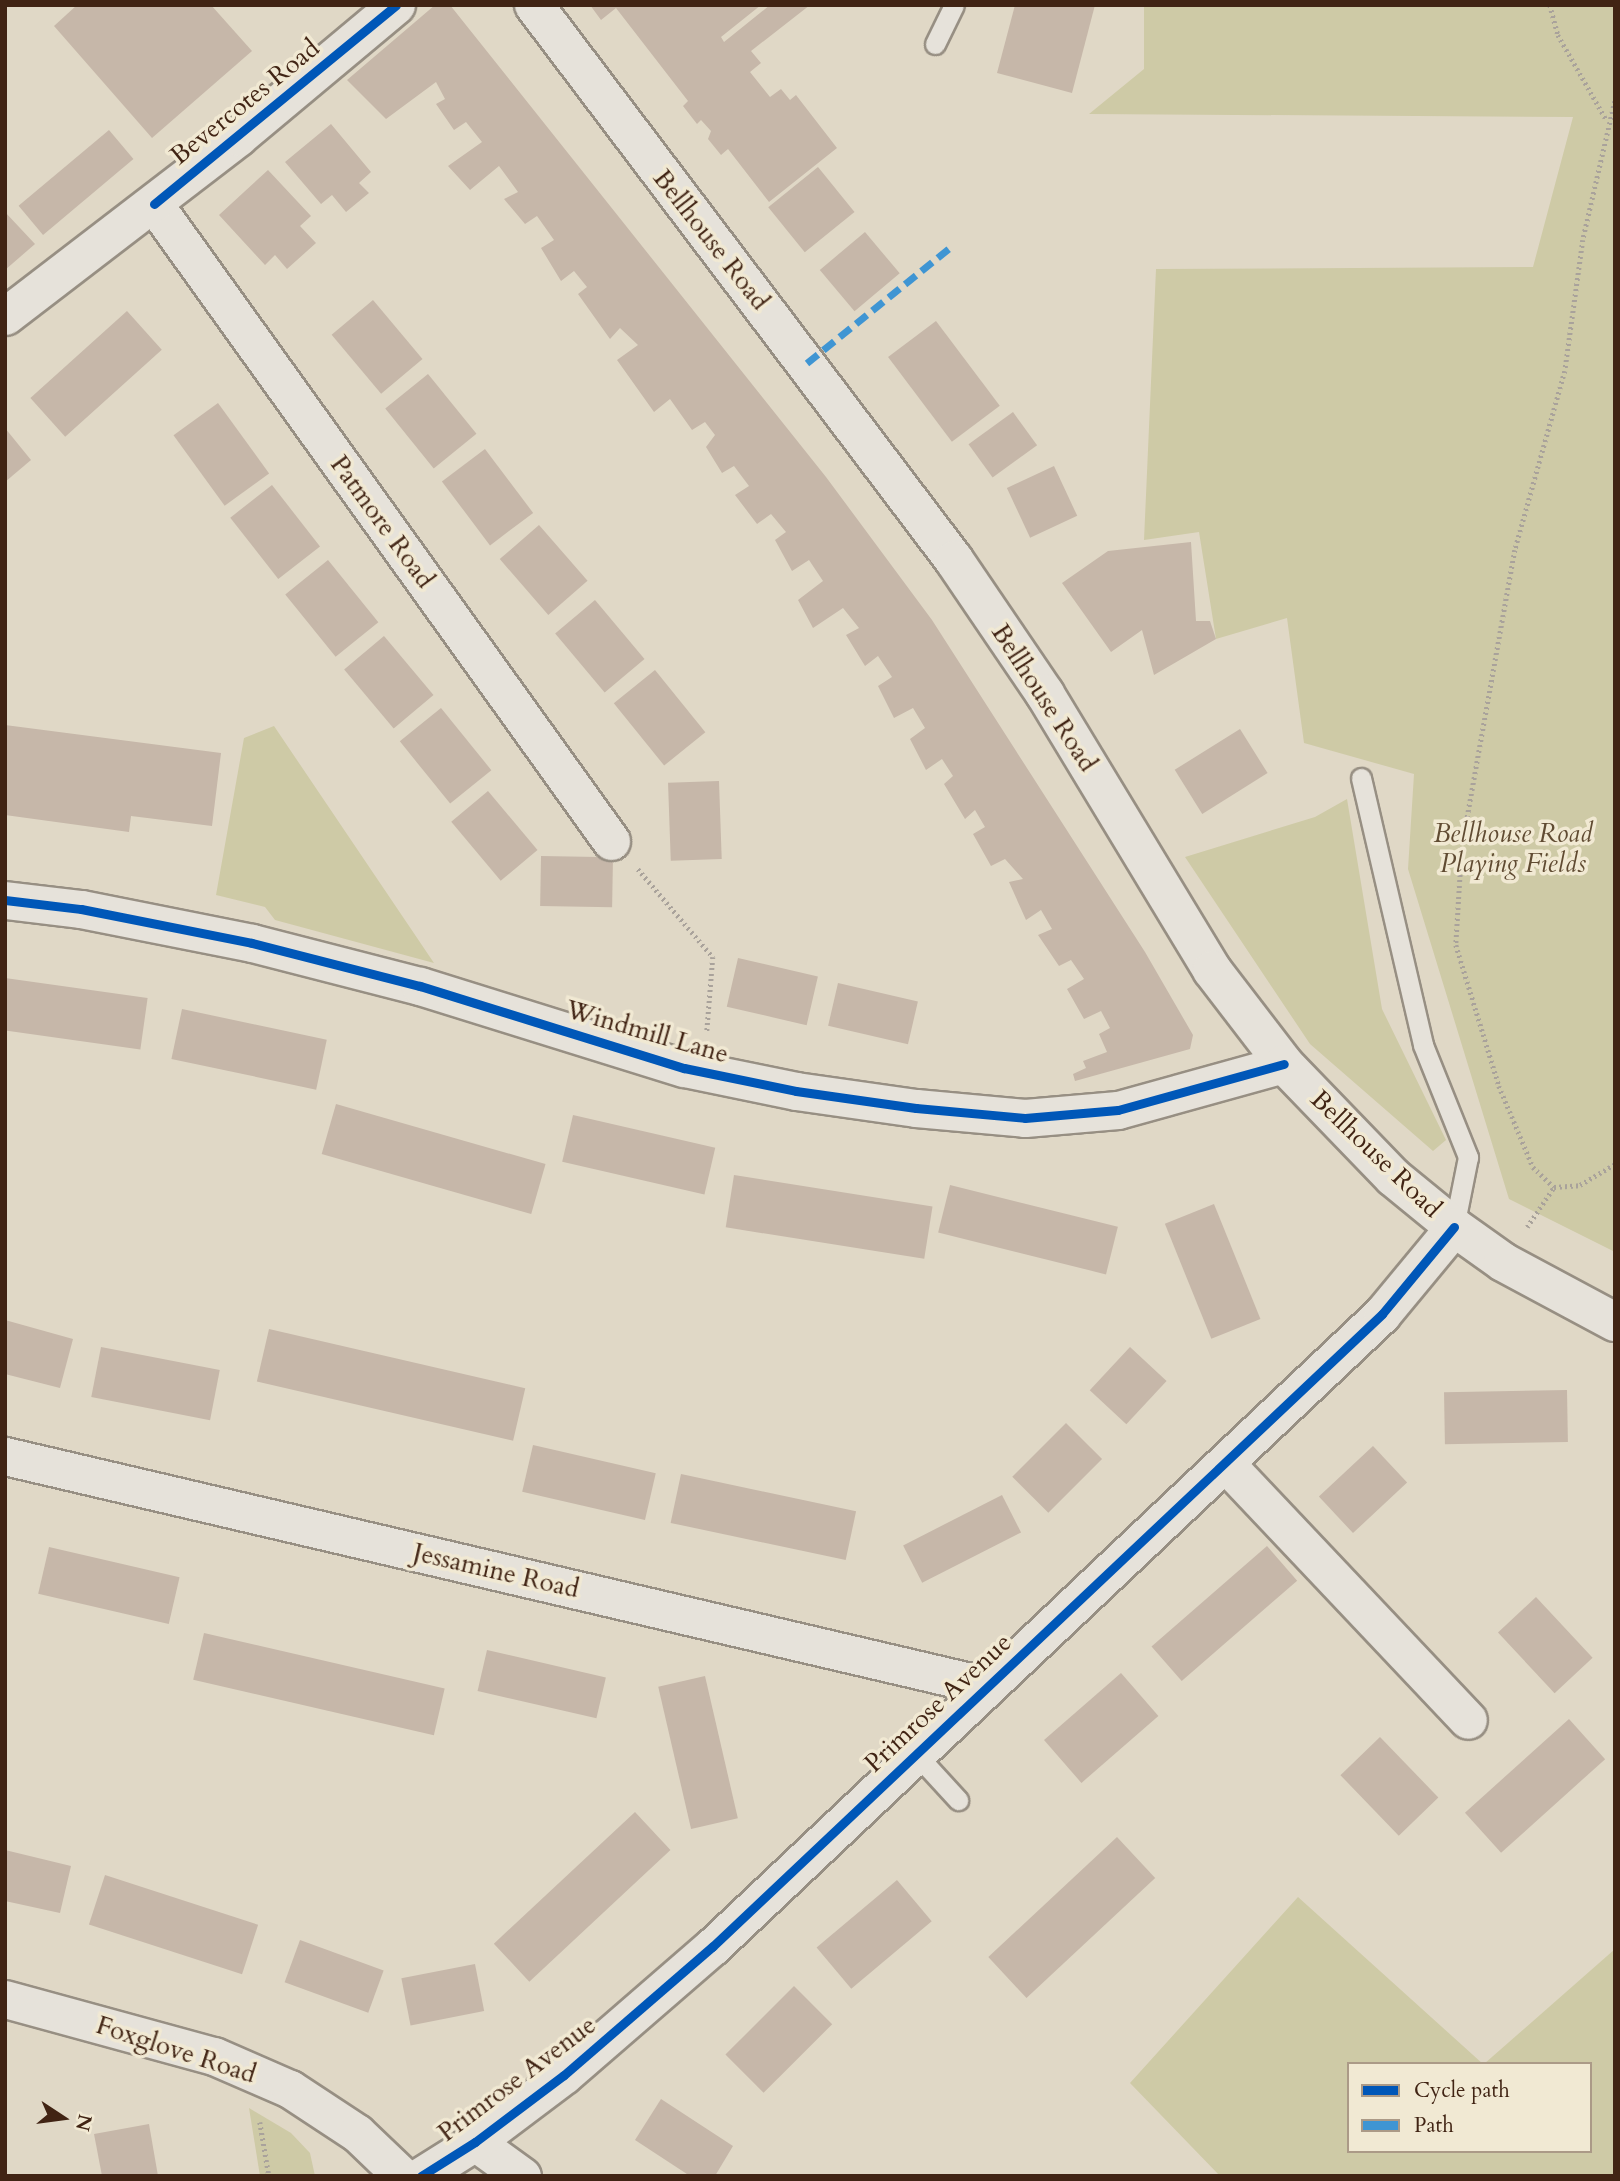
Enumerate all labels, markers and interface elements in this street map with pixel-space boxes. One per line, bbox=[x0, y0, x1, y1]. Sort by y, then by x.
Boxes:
street label: Bevercotes Road bbox=[164, 32, 326, 172]
street label: Bellhouse Road bbox=[646, 163, 776, 317]
street label: Patmore Road bbox=[323, 450, 441, 594]
street label: Bellhouse Road bbox=[985, 618, 1103, 778]
park label: Bellhouse Road Playing Fields bbox=[1434, 818, 1592, 880]
street label: Windmill Lane bbox=[562, 994, 732, 1070]
street label: Bellhouse Road bbox=[1304, 1084, 1448, 1224]
street label: Jessamine Road bbox=[410, 1537, 582, 1605]
street label: Primrose Avenue bbox=[858, 1627, 1018, 1779]
street label: Foxglove Road bbox=[92, 2009, 260, 2091]
street label: Primrose Avenue bbox=[432, 2010, 602, 2148]
legend bbox=[1347, 2062, 1592, 2153]
text: Cycle path bbox=[1414, 2076, 1510, 2105]
north arrow bbox=[28, 2083, 98, 2153]
text: Path bbox=[1414, 2111, 1454, 2140]
text: N bbox=[69, 2112, 98, 2134]

